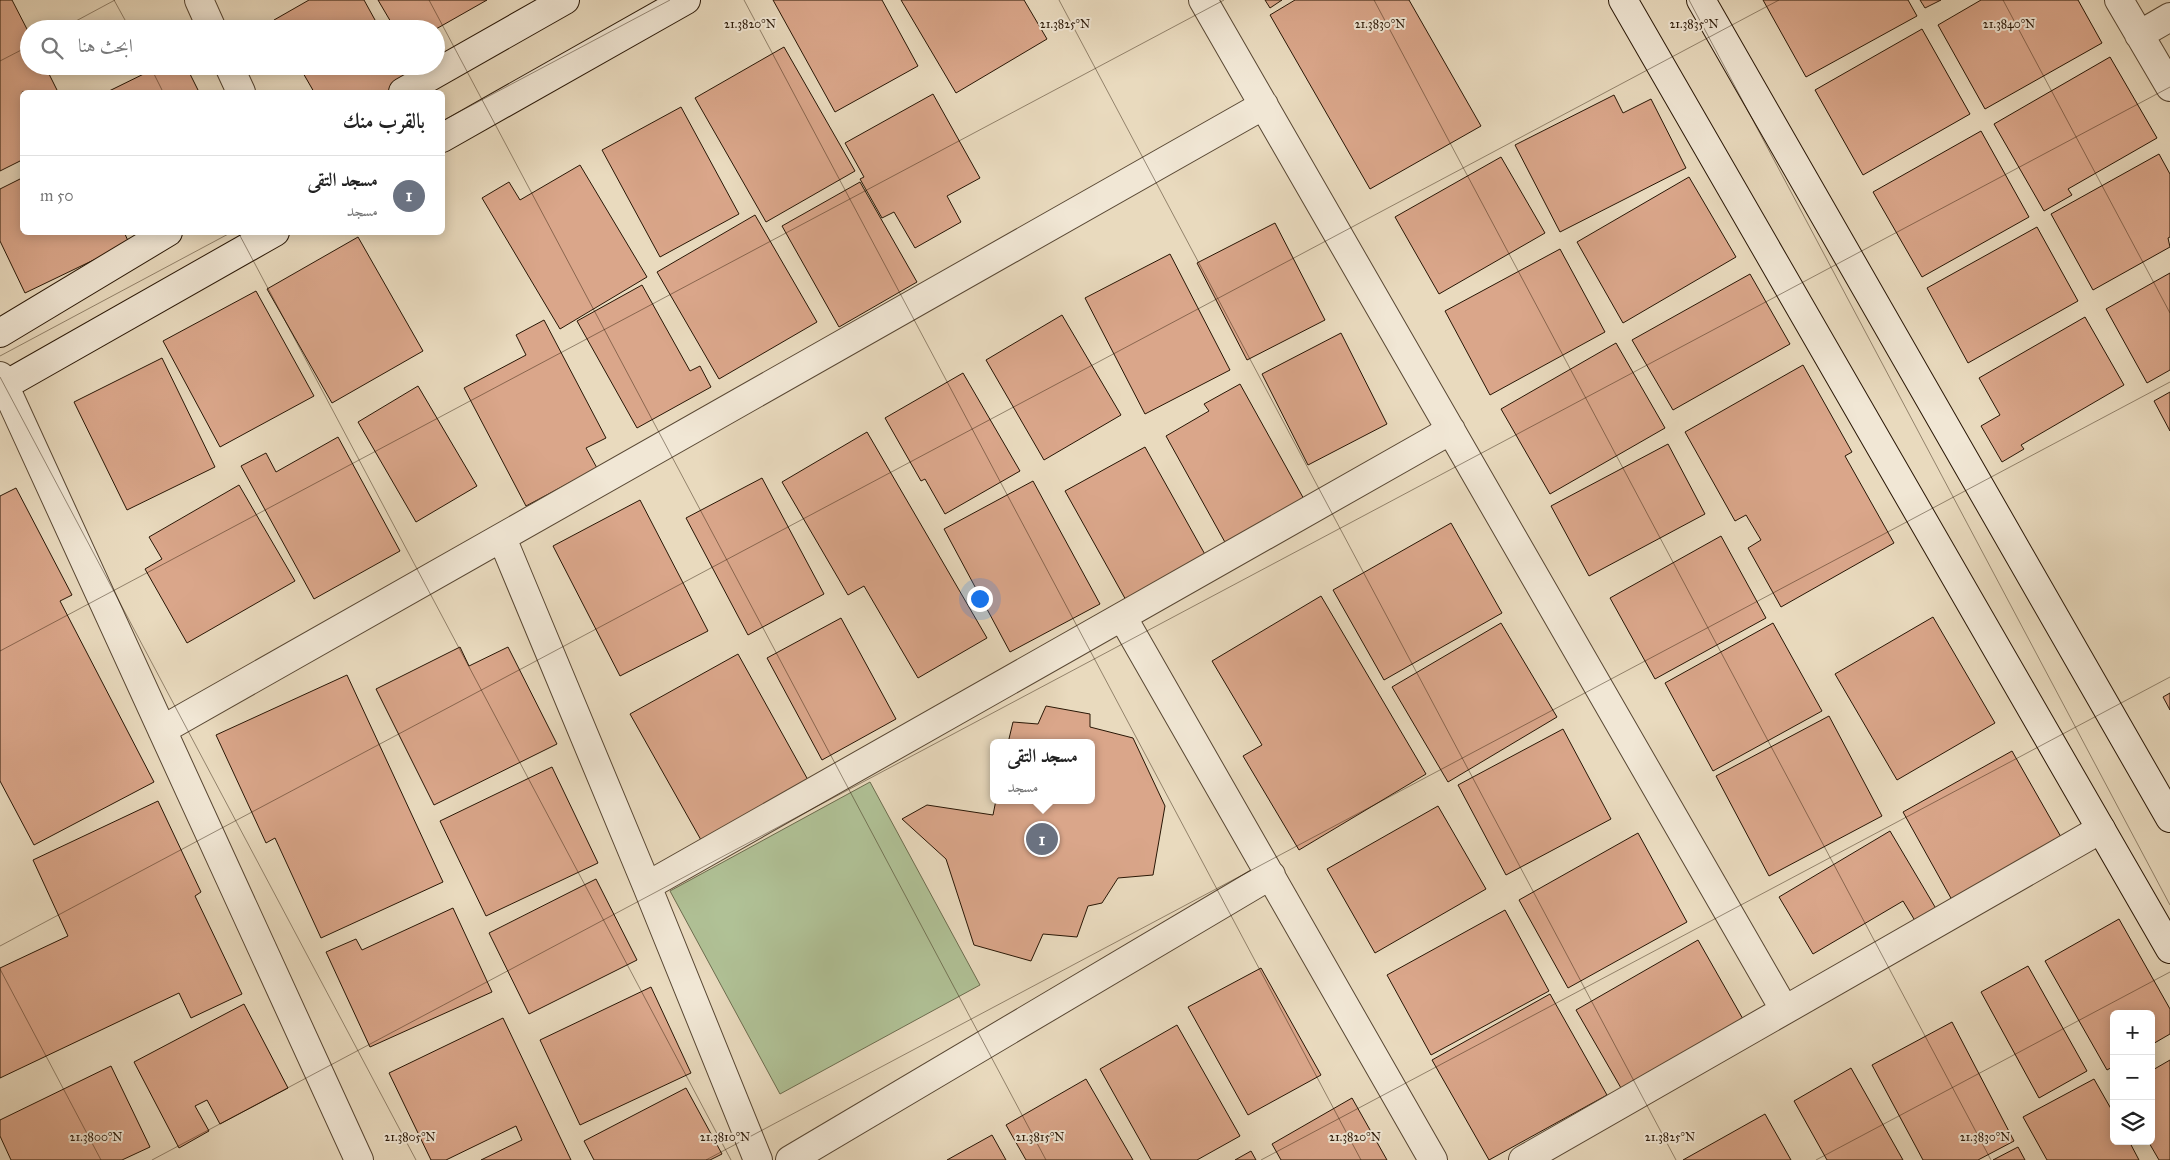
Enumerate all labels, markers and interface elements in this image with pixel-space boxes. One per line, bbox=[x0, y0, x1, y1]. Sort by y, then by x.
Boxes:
text: 21.3820°N bbox=[724, 17, 776, 31]
text: 21.3825°N bbox=[1040, 17, 1090, 31]
text: 21.3830°N bbox=[1355, 17, 1405, 31]
text: 21.3835°N bbox=[1669, 17, 1719, 31]
text: 21.3840°N bbox=[1983, 17, 2035, 31]
search box bbox=[20, 20, 445, 75]
icon: search bbox=[38, 34, 66, 62]
text: ابحث هنا bbox=[78, 34, 133, 57]
text: بالقرب منك bbox=[343, 108, 425, 134]
text: مسجد التقى bbox=[307, 168, 378, 191]
text: 50 m bbox=[40, 186, 74, 205]
text: 1 bbox=[406, 186, 412, 205]
text: مسجد bbox=[347, 201, 378, 220]
your location bbox=[967, 586, 993, 612]
popup bbox=[990, 739, 1095, 804]
text: مسجد التقى bbox=[1007, 744, 1078, 767]
text: مسجد bbox=[1007, 777, 1039, 796]
pin: 1 bbox=[1026, 820, 1058, 858]
map controls bbox=[2110, 1010, 2155, 1145]
button: + bbox=[2110, 1010, 2155, 1055]
button: − bbox=[2110, 1055, 2155, 1100]
button: layers bbox=[2110, 1100, 2155, 1145]
text: 21.3800°N bbox=[70, 1130, 122, 1144]
text: 21.3805°N bbox=[384, 1130, 436, 1144]
text: 21.3810°N bbox=[700, 1130, 750, 1144]
text: 21.3815°N bbox=[1015, 1130, 1065, 1144]
text: 21.3820°N bbox=[1329, 1130, 1381, 1144]
text: 21.3825°N bbox=[1645, 1130, 1695, 1144]
text: 21.3830°N bbox=[1960, 1130, 2010, 1144]

